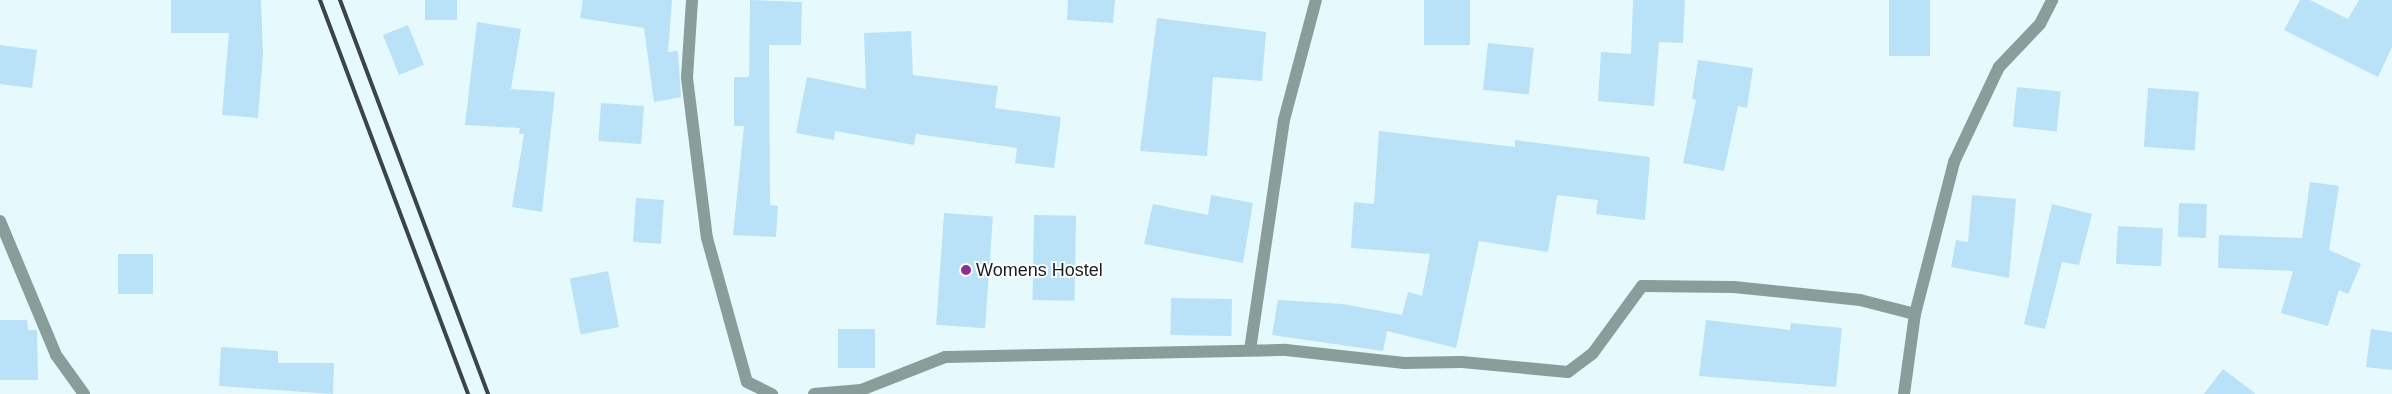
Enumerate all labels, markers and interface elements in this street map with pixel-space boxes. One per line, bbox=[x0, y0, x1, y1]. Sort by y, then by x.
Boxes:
place label: Womens Hostel bbox=[976, 259, 1103, 281]
marker: Womens Hostel bbox=[960, 264, 972, 276]

